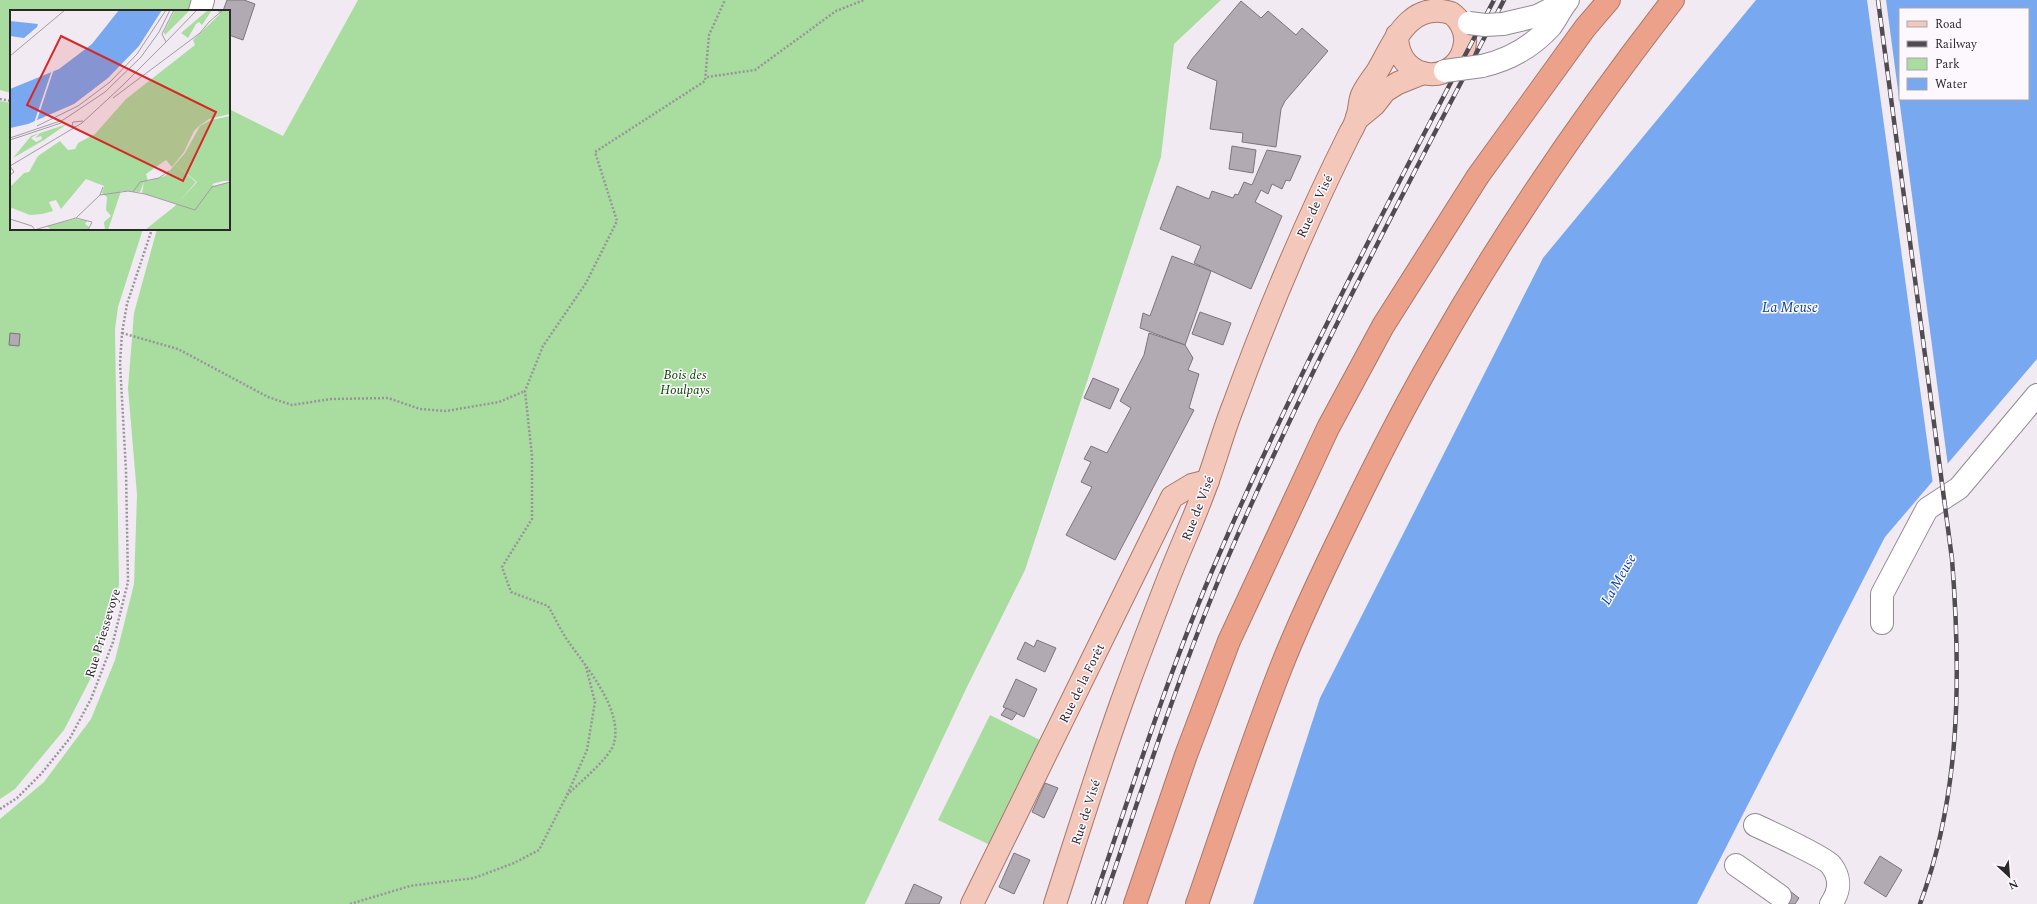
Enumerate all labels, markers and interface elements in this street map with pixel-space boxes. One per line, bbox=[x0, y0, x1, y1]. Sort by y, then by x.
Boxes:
legend bbox=[1899, 8, 2029, 100]
inset map bbox=[10, 10, 230, 230]
text: Road bbox=[1935, 15, 1962, 34]
text: Railway bbox=[1935, 35, 1978, 54]
text: Park bbox=[1935, 55, 1960, 74]
text: Water bbox=[1935, 75, 1967, 94]
street label: Rue de Visé bbox=[1292, 171, 1338, 241]
water label: La Meuse bbox=[1762, 297, 1818, 318]
park label: Bois des Houlpays bbox=[660, 365, 710, 400]
street label: Rue de Visé bbox=[1176, 473, 1219, 544]
water label: La Meuse bbox=[1595, 550, 1641, 609]
street label: Rue Priessevoye bbox=[80, 586, 126, 680]
street label: Rue de la Forêt bbox=[1054, 640, 1110, 727]
street label: Rue de Visé bbox=[1066, 777, 1106, 848]
north arrow bbox=[1989, 856, 2029, 896]
text: N bbox=[2005, 875, 2021, 894]

